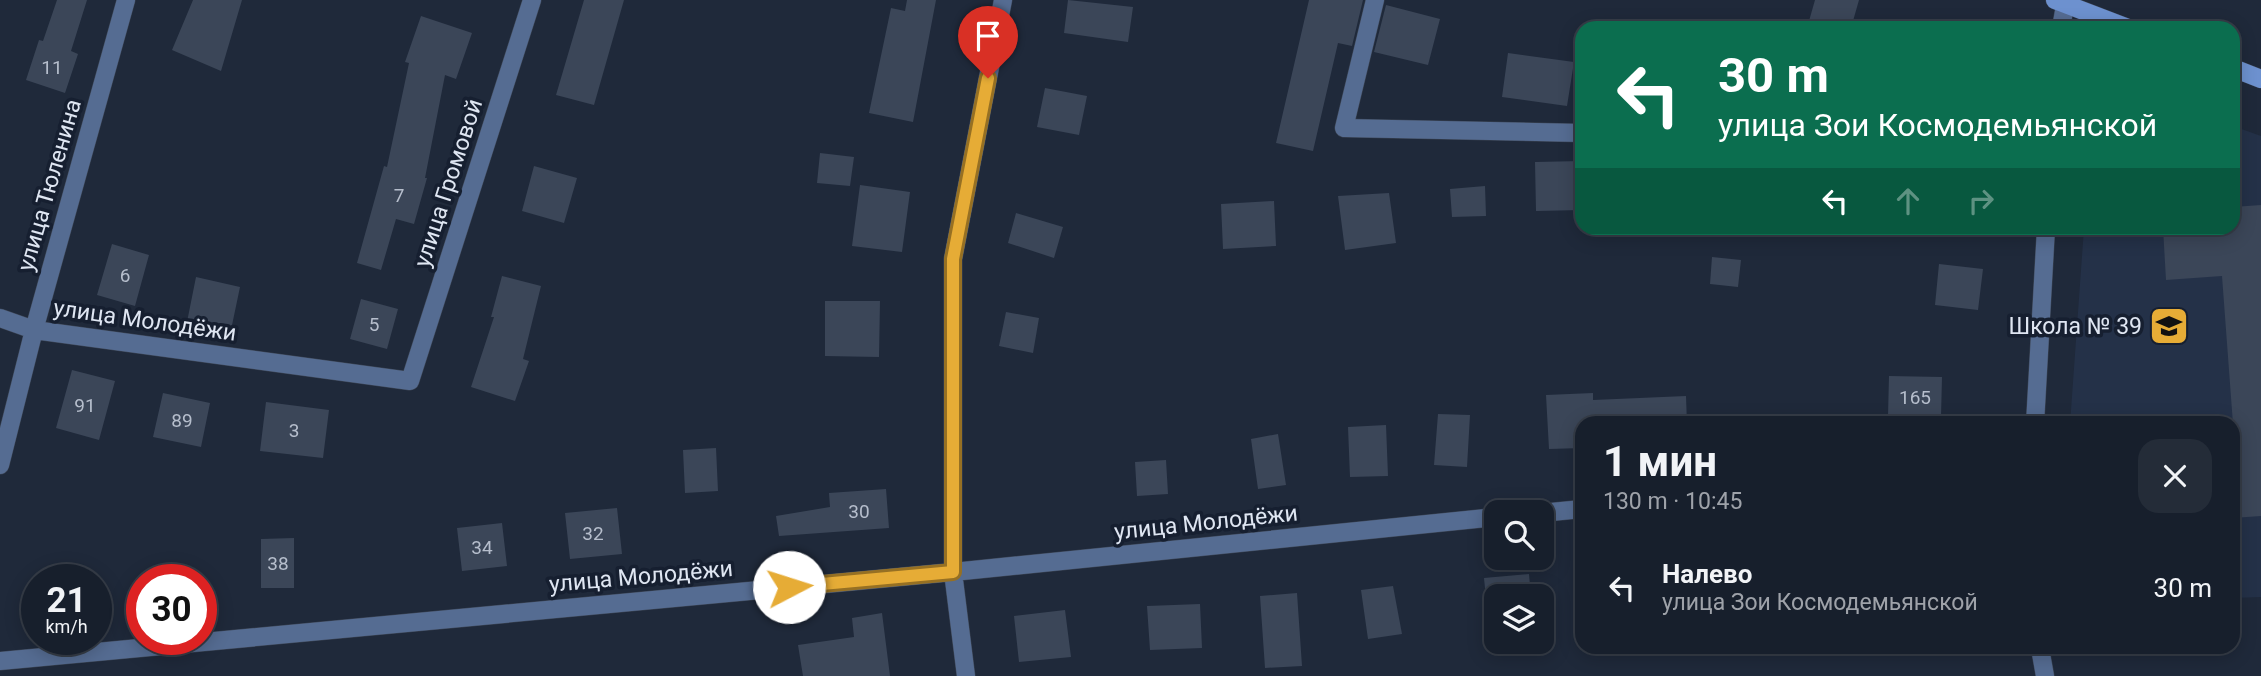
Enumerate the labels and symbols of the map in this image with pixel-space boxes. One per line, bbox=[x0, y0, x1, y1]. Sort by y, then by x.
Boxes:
pin bbox=[958, 6, 1018, 78]
house number: 11 bbox=[41, 56, 63, 79]
street label: улица Тюленина bbox=[12, 96, 87, 274]
street label: улица Громовой bbox=[409, 96, 488, 271]
house number: 7 bbox=[394, 184, 404, 207]
house number: 6 bbox=[120, 264, 130, 287]
street label: улица Молодёжи bbox=[52, 294, 238, 347]
school or university icon: Школа № 39 bbox=[2148, 305, 2190, 347]
house number: 5 bbox=[369, 313, 379, 336]
place label: Школа № 39 bbox=[2009, 313, 2142, 340]
house number: 165 bbox=[1899, 386, 1931, 409]
house number: 91 bbox=[74, 394, 96, 417]
house number: 89 bbox=[171, 409, 193, 432]
house number: 3 bbox=[289, 419, 299, 442]
street label: улица Молодёжи bbox=[1113, 499, 1299, 546]
house number: 30 bbox=[848, 500, 870, 523]
house number: 32 bbox=[582, 522, 604, 545]
house number: 34 bbox=[471, 536, 493, 559]
position arrow bbox=[752, 550, 826, 624]
house number: 38 bbox=[267, 552, 289, 575]
street label: улица Молодёжи bbox=[548, 555, 734, 598]
speed limit sign: 30 bbox=[126, 564, 217, 655]

